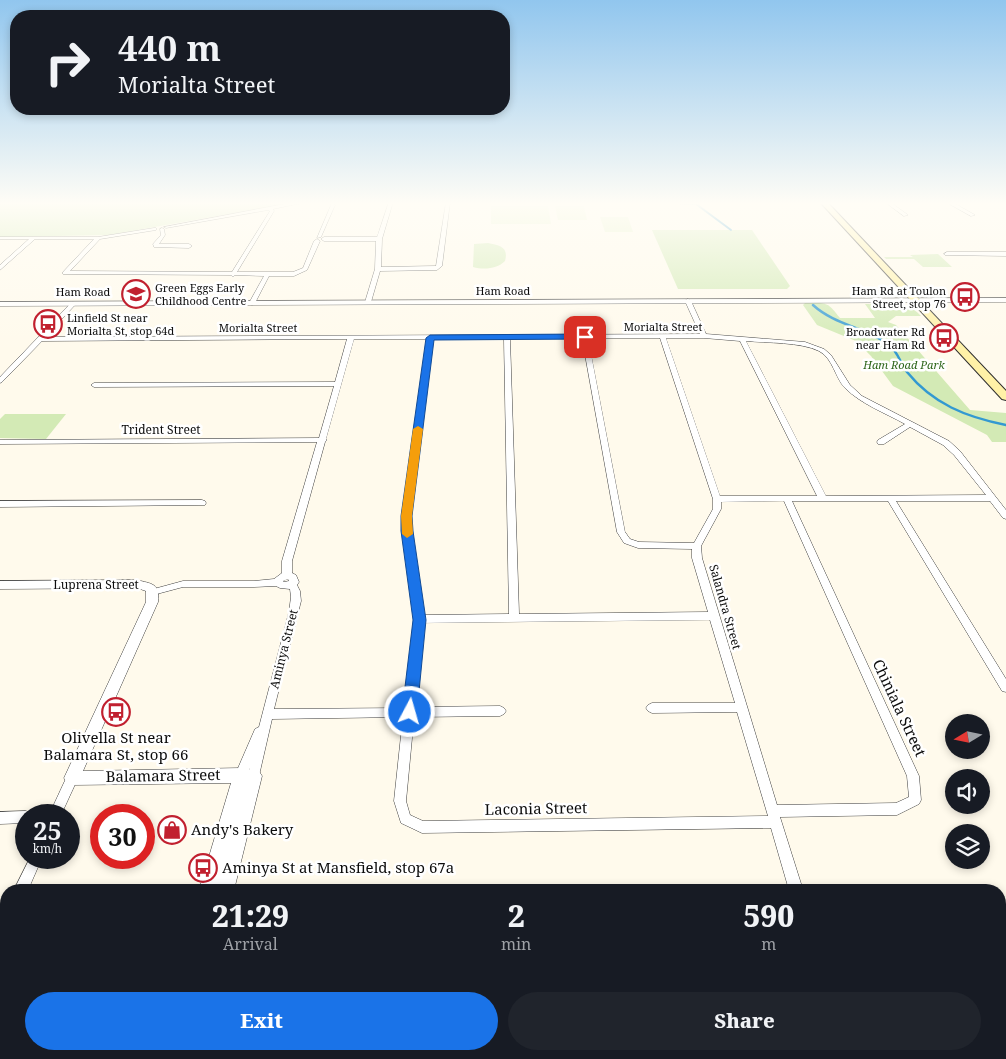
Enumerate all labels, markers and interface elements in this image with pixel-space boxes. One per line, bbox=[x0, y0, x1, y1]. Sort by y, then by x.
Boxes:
text: 440 m bbox=[118, 24, 221, 71]
icon: right bbox=[35, 30, 100, 95]
text: Morialta Street bbox=[118, 69, 275, 99]
school or university icon: Green Eggs Early Childhood Centre bbox=[121, 279, 151, 309]
place label: Green Eggs Early Childhood Centre bbox=[155, 280, 247, 308]
bus stop icon: Ham Rd at Toulon Street, stop 76 bbox=[950, 282, 980, 312]
street label: Ham Road bbox=[476, 283, 531, 298]
place label: Ham Rd at Toulon Street, stop 76 bbox=[852, 283, 946, 311]
street label: Ham Road bbox=[56, 284, 111, 299]
bus stop icon: Linfield St near Morialta St, stop 64d bbox=[33, 309, 63, 339]
place label: Linfield St near Morialta St, stop 64d bbox=[67, 310, 174, 338]
pin bbox=[564, 316, 606, 358]
street label: Morialta Street bbox=[624, 319, 702, 334]
street label: Morialta Street bbox=[219, 320, 297, 335]
icon: arrive bbox=[571, 323, 599, 351]
bus stop icon: Broadwater Rd near Ham Rd bbox=[929, 323, 959, 353]
place label: Broadwater Rd near Ham Rd bbox=[846, 324, 925, 352]
park label: Ham Road Park bbox=[862, 357, 946, 372]
street label: Trident Street bbox=[121, 421, 201, 438]
street label: Salandra Street bbox=[705, 562, 746, 651]
street label: Luprena Street bbox=[53, 576, 139, 593]
street label: Aminya Street bbox=[265, 607, 302, 690]
street label: Chiniala Street bbox=[869, 656, 931, 760]
position arrow bbox=[383, 685, 435, 737]
bus stop icon: Olivella St near Balamara St, stop 66 bbox=[101, 697, 131, 727]
north arrow bbox=[945, 714, 990, 759]
map controls bbox=[945, 714, 990, 869]
place label: Olivella St near Balamara St, stop 66 bbox=[44, 727, 188, 764]
street label: Balamara Street bbox=[105, 764, 221, 786]
button: sound bbox=[945, 769, 990, 814]
street label: Laconia Street bbox=[485, 797, 587, 819]
speed limit sign: 30 bbox=[90, 804, 155, 869]
text: 25 bbox=[33, 813, 62, 847]
shop icon: Andy's Bakery bbox=[157, 815, 187, 845]
place label: Andy's Bakery bbox=[191, 819, 294, 839]
button: layers bbox=[945, 824, 990, 869]
text: km/h bbox=[33, 840, 62, 857]
bus stop icon: Aminya St at Mansfield, stop 67a bbox=[188, 853, 218, 883]
place label: Aminya St at Mansfield, stop 67a bbox=[222, 857, 454, 877]
text: 21:29 bbox=[212, 895, 289, 936]
text: 2 bbox=[508, 895, 525, 936]
text: 590 bbox=[743, 895, 794, 936]
text: Arrival bbox=[223, 933, 278, 955]
text: min bbox=[501, 933, 531, 955]
text: m bbox=[761, 933, 776, 955]
button: Exit bbox=[25, 992, 498, 1050]
button: Share bbox=[508, 992, 981, 1050]

